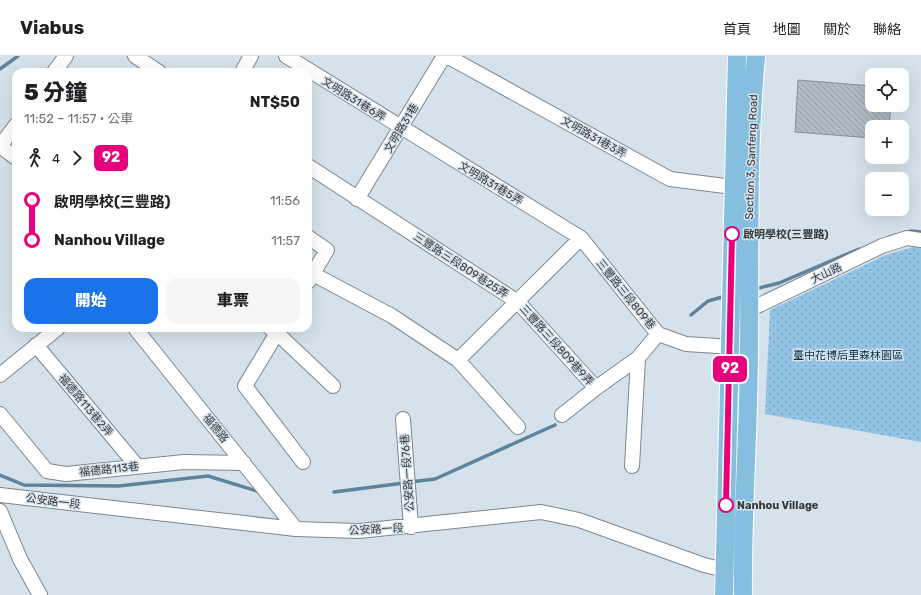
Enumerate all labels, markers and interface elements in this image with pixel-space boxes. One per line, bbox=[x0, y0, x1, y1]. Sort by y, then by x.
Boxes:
text: Viabus bbox=[20, 16, 84, 39]
text: 首頁 bbox=[723, 21, 751, 38]
text: 地圖 bbox=[773, 21, 801, 38]
text: 關於 bbox=[823, 21, 851, 38]
text: 聯絡 bbox=[873, 21, 901, 38]
map controls bbox=[865, 68, 909, 216]
button: locate bbox=[865, 68, 909, 112]
street label: 文明路31巷6弄 bbox=[319, 75, 388, 124]
text: 5 分鐘 bbox=[24, 79, 87, 106]
text: NT$50 bbox=[250, 93, 300, 111]
street label: Section 3, Sanfeng Road bbox=[743, 94, 760, 220]
street label: 文明路31巷 bbox=[382, 101, 421, 155]
text: 11:52 – 11:57 · 公車 bbox=[24, 111, 133, 126]
street label: 文明路31巷3弄 bbox=[559, 114, 629, 161]
button: + bbox=[865, 120, 909, 164]
icon: walk bbox=[24, 147, 46, 169]
icon: forward bbox=[66, 147, 88, 169]
text: 92 bbox=[102, 149, 120, 166]
text: 4 bbox=[52, 151, 60, 166]
street label: 文明路31巷5弄 bbox=[456, 159, 525, 208]
button: − bbox=[865, 172, 909, 216]
text: 啟明學校(三豐路) bbox=[54, 193, 171, 211]
text: 11:56 bbox=[270, 193, 300, 208]
marker: 啟明學校(三豐路) bbox=[724, 226, 740, 242]
place label: 啟明學校(三豐路) bbox=[743, 228, 828, 241]
street label: 三豐路三段809巷25弄 bbox=[411, 230, 511, 301]
text: Nanhou Village bbox=[54, 231, 165, 249]
text: 11:57 bbox=[271, 233, 300, 248]
street label: 三豐路三段809巷 bbox=[593, 257, 658, 332]
street label: 大山路 bbox=[809, 260, 844, 287]
button: 開始 bbox=[24, 278, 158, 324]
button: 車票 bbox=[166, 278, 300, 324]
street label: 三豐路三段809巷9弄 bbox=[517, 302, 596, 388]
park label: 臺中花博后里森林園區 bbox=[793, 349, 903, 362]
line badge: 92 bbox=[712, 356, 748, 382]
text: 92 bbox=[721, 360, 739, 377]
street label: 福德路113巷2弄 bbox=[56, 371, 115, 439]
street label: 福德路 bbox=[200, 411, 231, 445]
street label: 公安路一段76巷 bbox=[398, 434, 417, 512]
street label: 福德路113巷 bbox=[79, 460, 140, 479]
street label: 公安路一段 bbox=[25, 492, 81, 511]
marker: Nanhou Village bbox=[718, 497, 734, 513]
place label: Nanhou Village bbox=[737, 499, 819, 512]
street label: 公安路一段 bbox=[348, 522, 404, 537]

